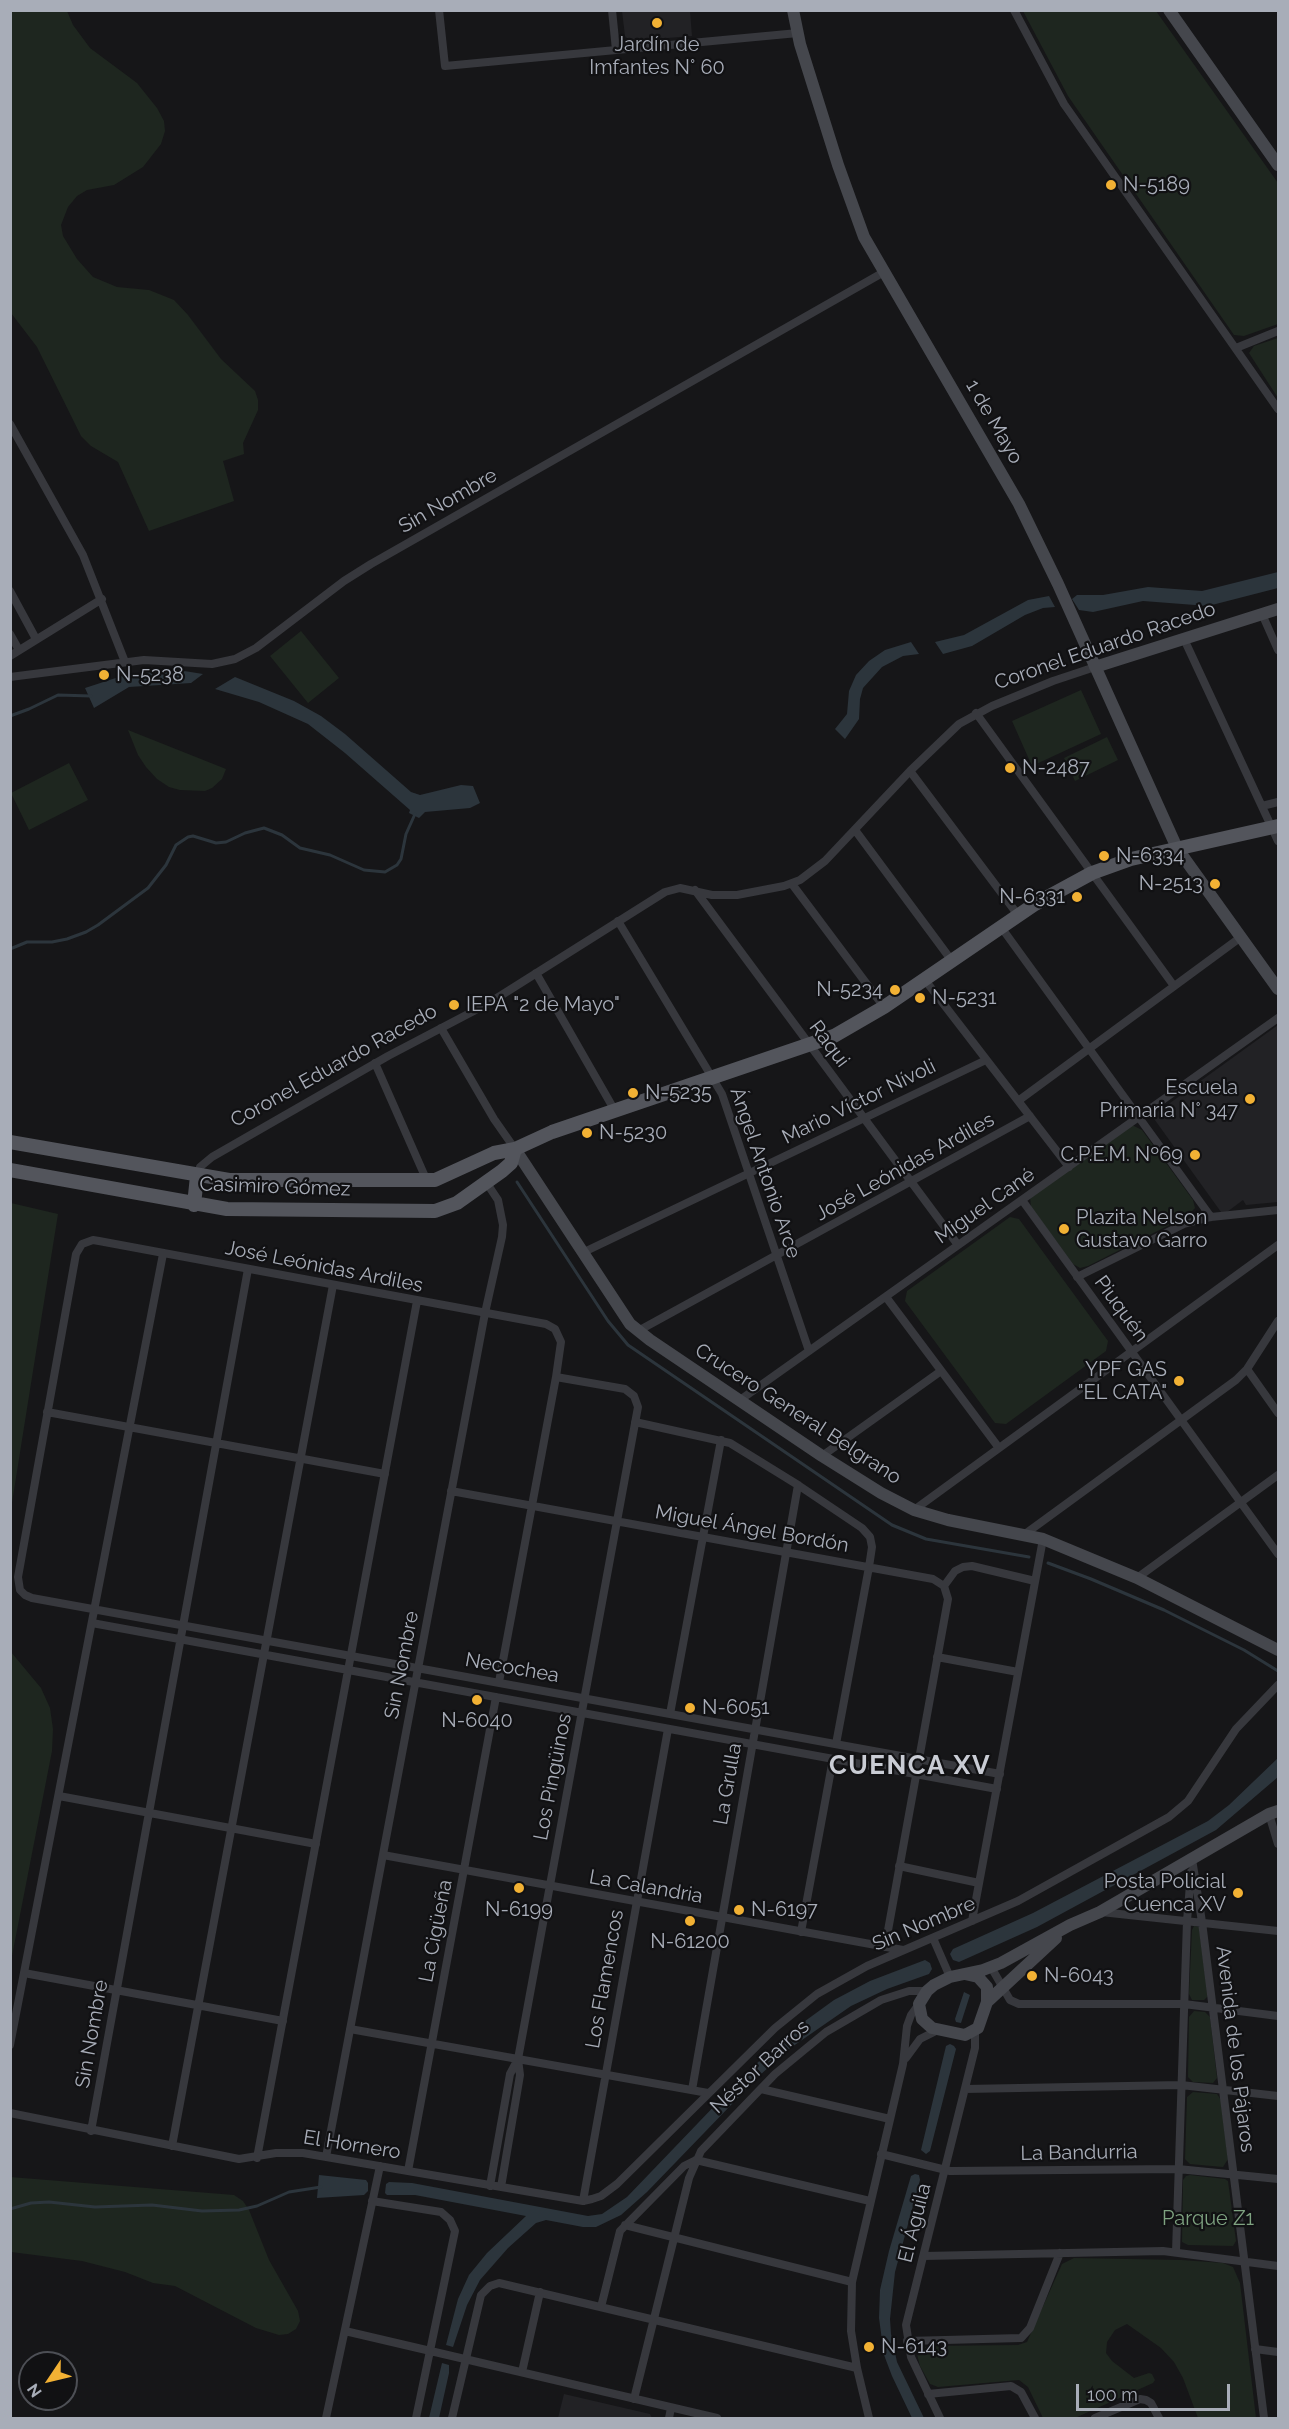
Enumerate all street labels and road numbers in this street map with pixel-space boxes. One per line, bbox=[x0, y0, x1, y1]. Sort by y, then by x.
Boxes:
street label: 1 de Mayo bbox=[960, 376, 1028, 468]
street label: Sin Nombre bbox=[395, 463, 501, 539]
street label: Coronel Eduardo Racedo bbox=[991, 597, 1219, 695]
street label: Coronel Eduardo Racedo bbox=[227, 999, 441, 1133]
street label: Raqui bbox=[804, 1016, 854, 1072]
street label: Mario Víctor Nívoli bbox=[778, 1054, 940, 1150]
street label: Ángel Antonio Arce bbox=[724, 1084, 806, 1262]
street label: José Leónidas Ardiles bbox=[811, 1108, 999, 1226]
street label: Miguel Cané bbox=[930, 1163, 1040, 1249]
street label: Casimiro Gómez bbox=[199, 1172, 351, 1202]
street label: José Leónidas Ardiles bbox=[223, 1236, 425, 1298]
street label: Piuquén bbox=[1089, 1271, 1153, 1347]
street label: Crucero General Belgrano bbox=[690, 1338, 906, 1490]
street label: Miguel Ángel Bordón bbox=[653, 1500, 851, 1558]
street label: Sin Nombre bbox=[380, 1609, 424, 1721]
street label: Necochea bbox=[463, 1648, 561, 1688]
street label: Los Pingüinos bbox=[529, 1712, 577, 1842]
street label: La Grulla bbox=[709, 1741, 747, 1827]
street label: La Calandria bbox=[587, 1865, 705, 1909]
street label: La Cigüeña bbox=[414, 1878, 458, 1984]
street label: Sin Nombre bbox=[869, 1892, 979, 1956]
street label: Los Flamencos bbox=[581, 1908, 629, 2050]
street label: Avenida de los Pájaros bbox=[1210, 1944, 1260, 2154]
street label: Sin Nombre bbox=[71, 1978, 113, 2090]
street label: Néstor Barros bbox=[705, 2015, 815, 2119]
street label: El Hornero bbox=[302, 2125, 402, 2165]
street label: La Bandurria bbox=[1020, 2140, 1138, 2166]
street label: El Águila bbox=[894, 2181, 936, 2265]

